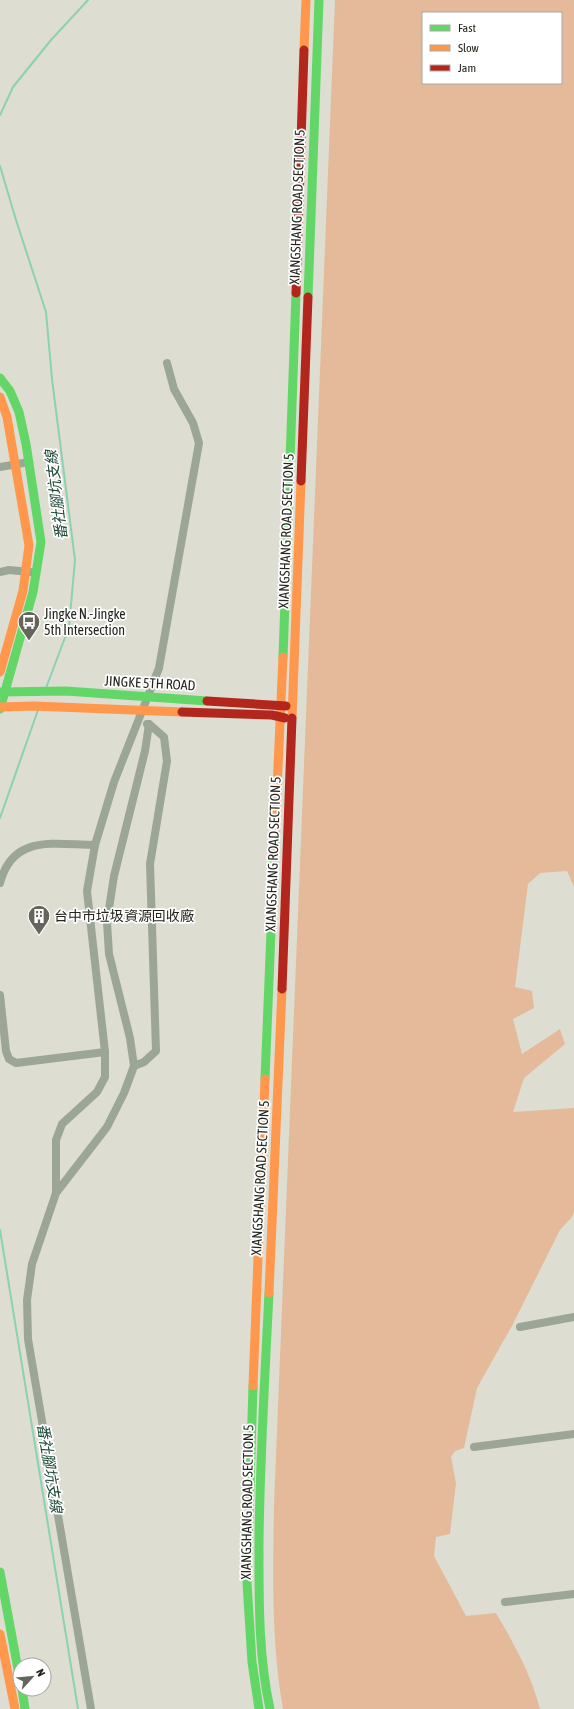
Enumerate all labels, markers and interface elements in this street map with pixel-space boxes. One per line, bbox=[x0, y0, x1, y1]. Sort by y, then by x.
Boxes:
legend bbox=[422, 12, 562, 84]
text: Fast bbox=[458, 21, 476, 35]
text: Slow bbox=[458, 41, 479, 55]
text: Jam bbox=[458, 61, 476, 75]
street label: XIANGSHANG ROAD SECTION 5 bbox=[286, 129, 308, 285]
water label: 番社腳坑支線 bbox=[42, 447, 70, 541]
street label: XIANGSHANG ROAD SECTION 5 bbox=[275, 453, 297, 609]
place label: Jingke N.-Jingke 5th Intersection bbox=[44, 606, 126, 638]
bus stop icon: Jingke N.-Jingke 5th Intersection bbox=[16, 609, 42, 642]
street label: JINGKE 5TH ROAD bbox=[104, 673, 196, 693]
street label: XIANGSHANG ROAD SECTION 5 bbox=[262, 776, 284, 932]
building icon: 台中市垃圾資源回收廠 bbox=[26, 903, 52, 936]
place label: 台中市垃圾資源回收廠 bbox=[54, 908, 194, 924]
street label: XIANGSHANG ROAD SECTION 5 bbox=[248, 1100, 272, 1256]
water label: 番社腳坑支線 bbox=[35, 1422, 66, 1516]
street label: XIANGSHANG ROAD SECTION 5 bbox=[238, 1424, 256, 1580]
north arrow bbox=[12, 1657, 52, 1697]
text: N bbox=[34, 1667, 48, 1678]

